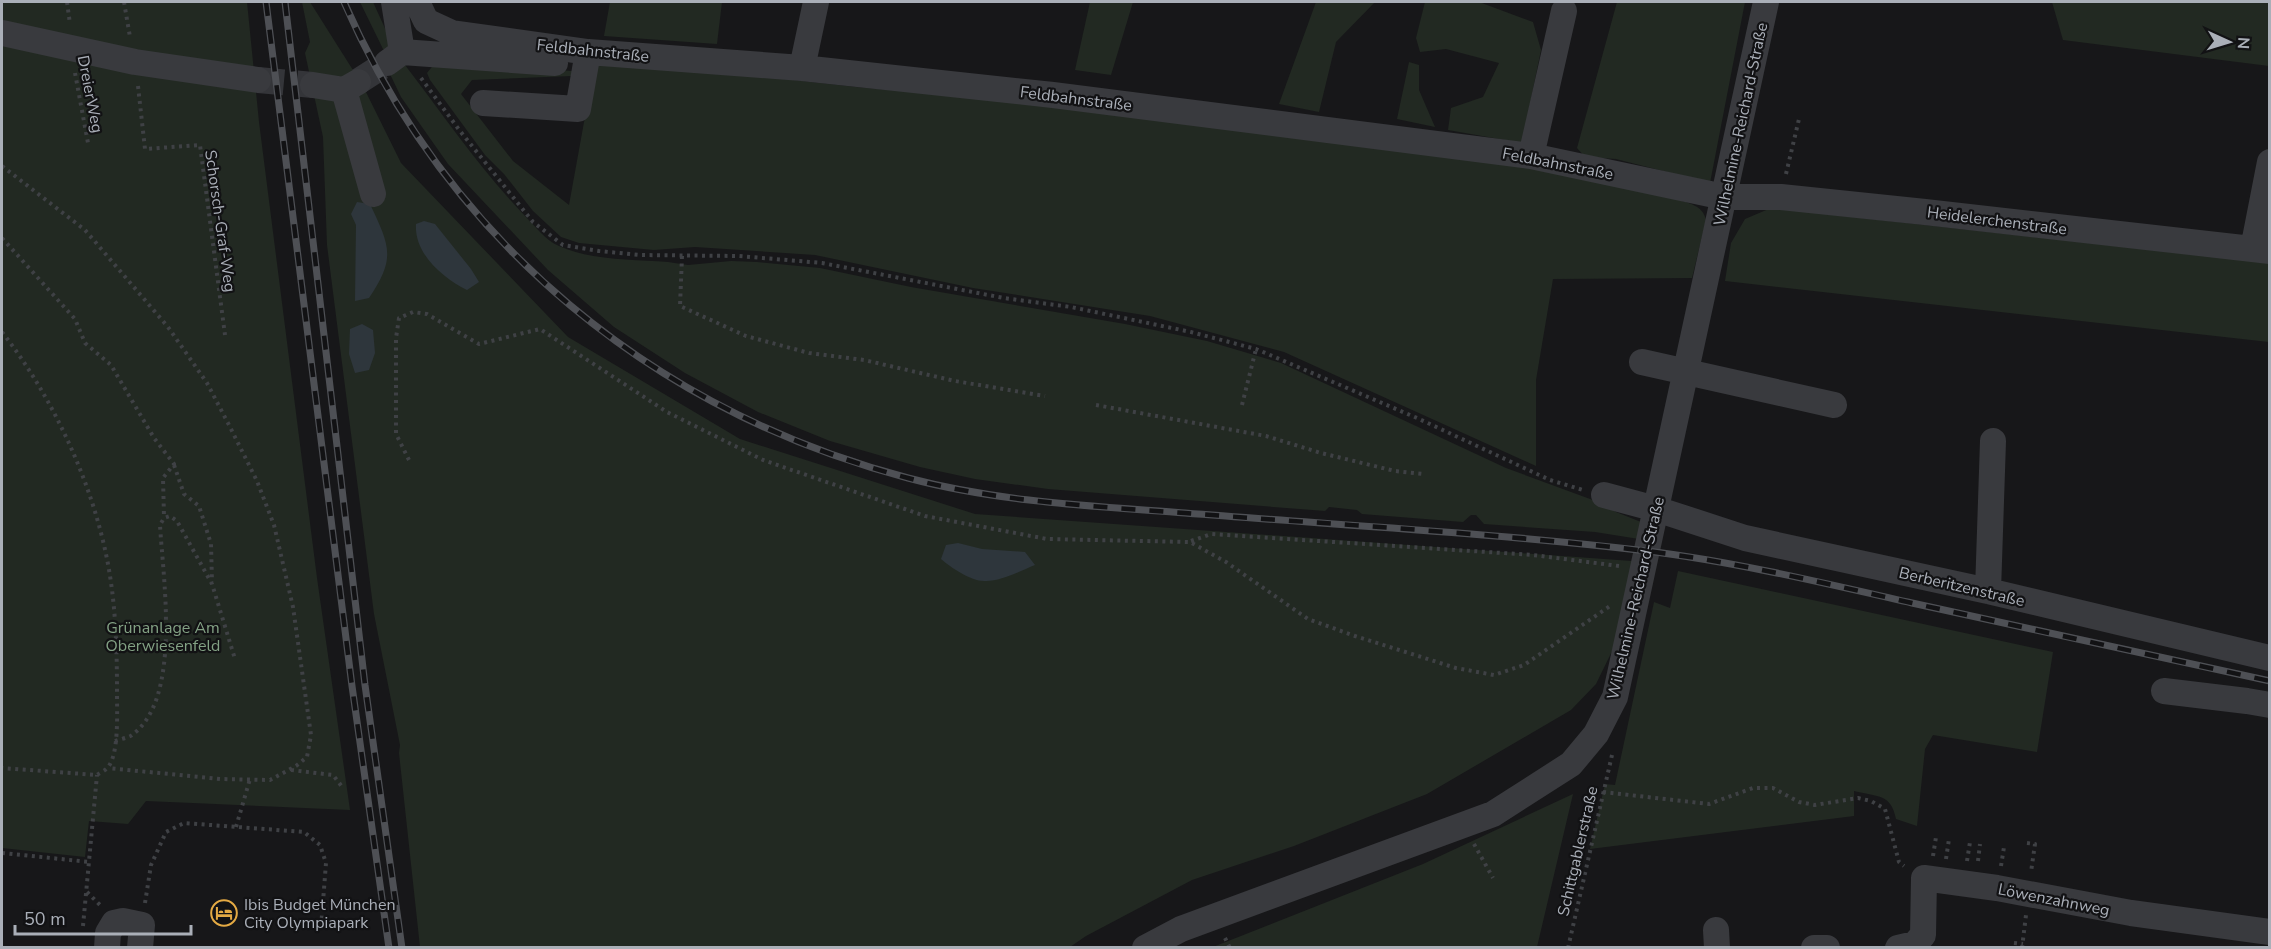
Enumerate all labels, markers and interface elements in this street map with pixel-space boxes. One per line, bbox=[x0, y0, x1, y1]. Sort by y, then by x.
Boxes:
north arrow bbox=[2199, 12, 2259, 72]
street label: Wilhelmine-Reichard-Straße bbox=[1709, 20, 1773, 228]
street label: Feldbahnstraße bbox=[536, 34, 650, 68]
text: N bbox=[2232, 36, 2254, 50]
street label: DreierWeg bbox=[72, 54, 108, 135]
street label: Feldbahnstraße bbox=[1019, 81, 1133, 117]
street label: Feldbahnstraße bbox=[1500, 142, 1615, 186]
street label: Schorsch-Graf-Weg bbox=[199, 149, 241, 294]
street label: Heidelerchenstraße bbox=[1926, 201, 2068, 240]
street label: Wilhelmine-Reichard-Straße bbox=[1602, 495, 1670, 702]
street label: Berberitzenstraße bbox=[1897, 562, 2027, 612]
park label: Grünanlage Am Oberwiesenfeld bbox=[106, 617, 220, 657]
street label: Schittgablerstraße bbox=[1552, 784, 1604, 918]
street label: Löwenzahnweg bbox=[1996, 878, 2112, 922]
place label: Ibis Budget München City Olympiapark bbox=[244, 894, 396, 934]
scale bar bbox=[15, 898, 190, 936]
hotel icon: Ibis Budget München City Olympiapark bbox=[209, 898, 239, 928]
text: 50 m bbox=[24, 907, 66, 931]

